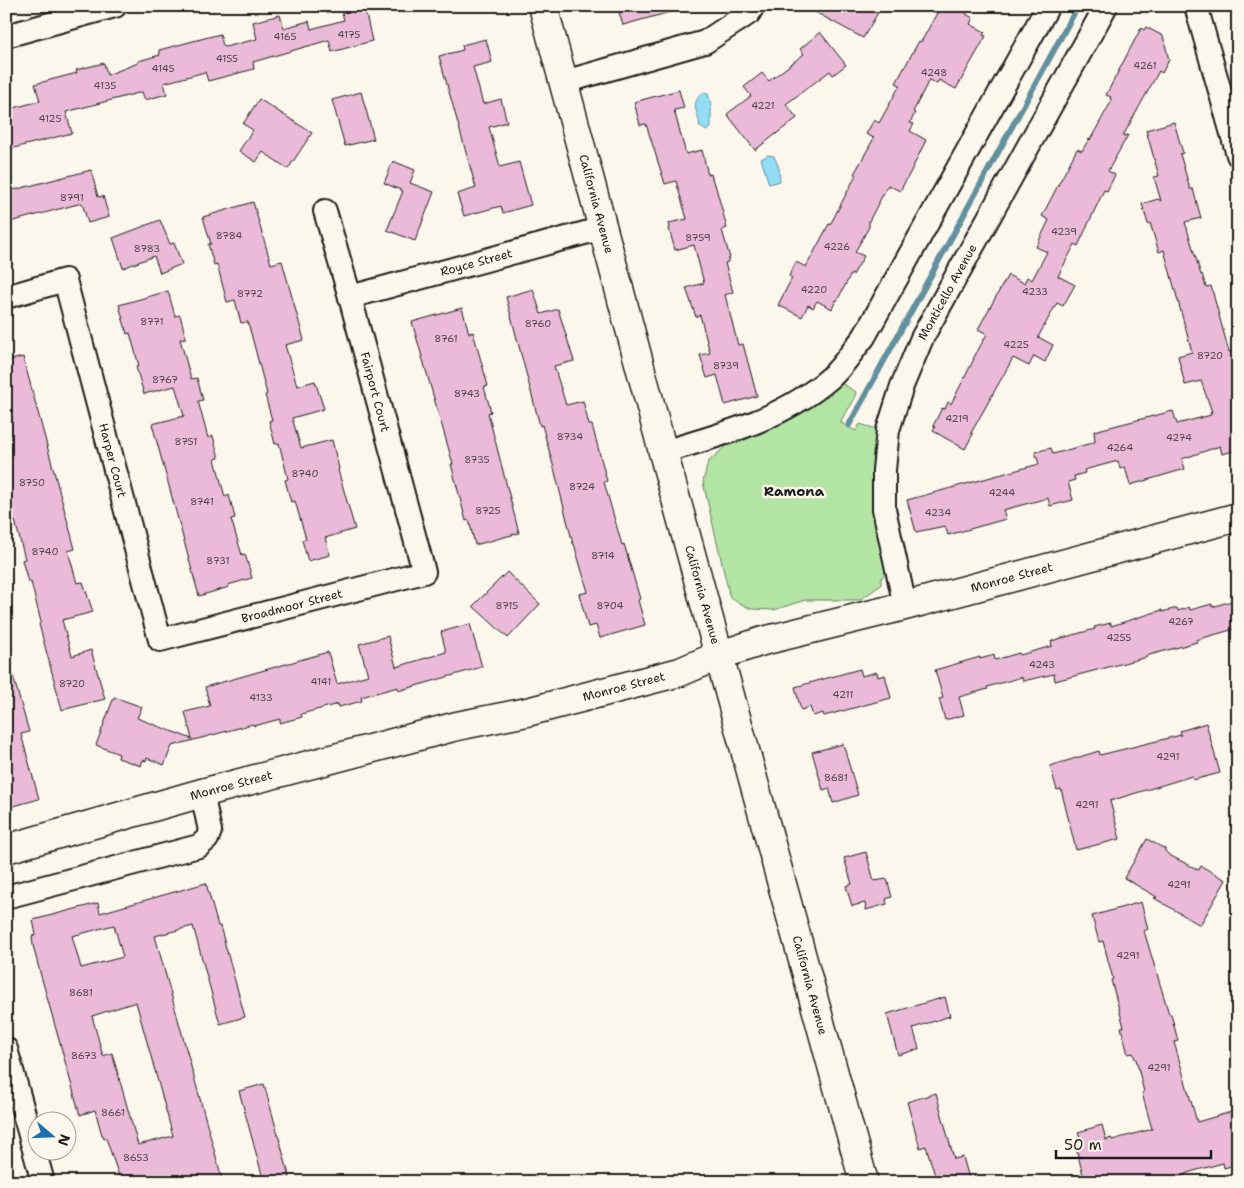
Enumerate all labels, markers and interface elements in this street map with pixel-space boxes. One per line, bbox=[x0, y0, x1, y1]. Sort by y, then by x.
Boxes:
house number: 4175 bbox=[338, 28, 360, 41]
house number: 4165 bbox=[273, 30, 297, 43]
house number: 4155 bbox=[216, 52, 238, 65]
house number: 4261 bbox=[1133, 59, 1157, 72]
house number: 4145 bbox=[151, 62, 175, 75]
house number: 4248 bbox=[921, 66, 947, 79]
house number: 4135 bbox=[93, 79, 117, 92]
house number: 4221 bbox=[751, 99, 775, 112]
house number: 4125 bbox=[38, 112, 62, 125]
street label: California Avenue bbox=[575, 153, 617, 256]
house number: 8791 bbox=[60, 191, 84, 204]
house number: 4239 bbox=[1051, 225, 1077, 238]
house number: 8784 bbox=[216, 229, 242, 242]
house number: 8759 bbox=[685, 231, 711, 244]
house number: 4226 bbox=[824, 240, 850, 253]
street label: Monticello Avenue bbox=[914, 241, 981, 343]
house number: 8783 bbox=[134, 242, 160, 255]
street label: Royce Street bbox=[439, 245, 514, 280]
house number: 4220 bbox=[801, 283, 827, 296]
house number: 4233 bbox=[1022, 285, 1048, 298]
house number: 8772 bbox=[237, 287, 263, 300]
house number: 8771 bbox=[140, 315, 164, 328]
house number: 8760 bbox=[525, 317, 551, 330]
house number: 8761 bbox=[434, 332, 458, 345]
house number: 4225 bbox=[1003, 338, 1029, 351]
house number: 8720 bbox=[1197, 349, 1223, 362]
street label: Fairport Court bbox=[357, 350, 393, 434]
house number: 8739 bbox=[713, 359, 739, 372]
house number: 8767 bbox=[152, 373, 178, 386]
house number: 8743 bbox=[454, 387, 480, 400]
house number: 4219 bbox=[945, 412, 969, 425]
street label: Harper Court bbox=[95, 422, 130, 499]
house number: 8734 bbox=[557, 430, 583, 443]
house number: 4274 bbox=[1166, 431, 1192, 444]
house number: 8751 bbox=[175, 435, 197, 448]
house number: 4264 bbox=[1107, 441, 1133, 454]
house number: 8735 bbox=[464, 453, 490, 466]
house number: 8740 bbox=[292, 467, 318, 480]
house number: 8750 bbox=[19, 476, 45, 489]
house number: 8724 bbox=[569, 480, 595, 493]
district label: Ramona bbox=[764, 482, 825, 500]
house number: 4244 bbox=[989, 486, 1015, 499]
house number: 8741 bbox=[190, 495, 214, 508]
house number: 8725 bbox=[475, 504, 501, 517]
house number: 4234 bbox=[925, 506, 951, 519]
street label: California Avenue bbox=[681, 543, 724, 646]
house number: 8740 bbox=[32, 545, 58, 558]
house number: 8714 bbox=[591, 549, 615, 562]
house number: 8731 bbox=[206, 554, 230, 567]
street label: Monroe Street bbox=[969, 559, 1055, 596]
street label: Broadmoor Street bbox=[240, 585, 344, 627]
house number: 8715 bbox=[496, 599, 519, 612]
house number: 8704 bbox=[597, 599, 623, 612]
house number: 4267 bbox=[1168, 615, 1194, 628]
house number: 4255 bbox=[1106, 631, 1132, 644]
house number: 4243 bbox=[1029, 658, 1055, 671]
street label: Monroe Street bbox=[581, 668, 667, 705]
house number: 4141 bbox=[311, 675, 331, 688]
house number: 8720 bbox=[59, 677, 85, 690]
house number: 4211 bbox=[833, 688, 853, 701]
house number: 4133 bbox=[249, 691, 273, 704]
house number: 4291 bbox=[1156, 750, 1180, 763]
street label: Monroe Street bbox=[188, 767, 274, 804]
house number: 8681 bbox=[824, 771, 848, 784]
house number: 4291 bbox=[1075, 798, 1099, 811]
house number: 4291 bbox=[1167, 878, 1191, 891]
street label: California Avenue bbox=[789, 934, 831, 1037]
house number: 4291 bbox=[1116, 949, 1140, 962]
house number: 8681 bbox=[69, 986, 93, 999]
house number: 8673 bbox=[71, 1049, 97, 1062]
house number: 4291 bbox=[1147, 1061, 1171, 1074]
house number: 8661 bbox=[101, 1106, 125, 1119]
north arrow bbox=[28, 1110, 78, 1160]
scale bar bbox=[1056, 1128, 1212, 1160]
text: N bbox=[54, 1132, 75, 1148]
text: 50 m bbox=[1064, 1135, 1102, 1155]
house number: 8653 bbox=[123, 1151, 149, 1164]

